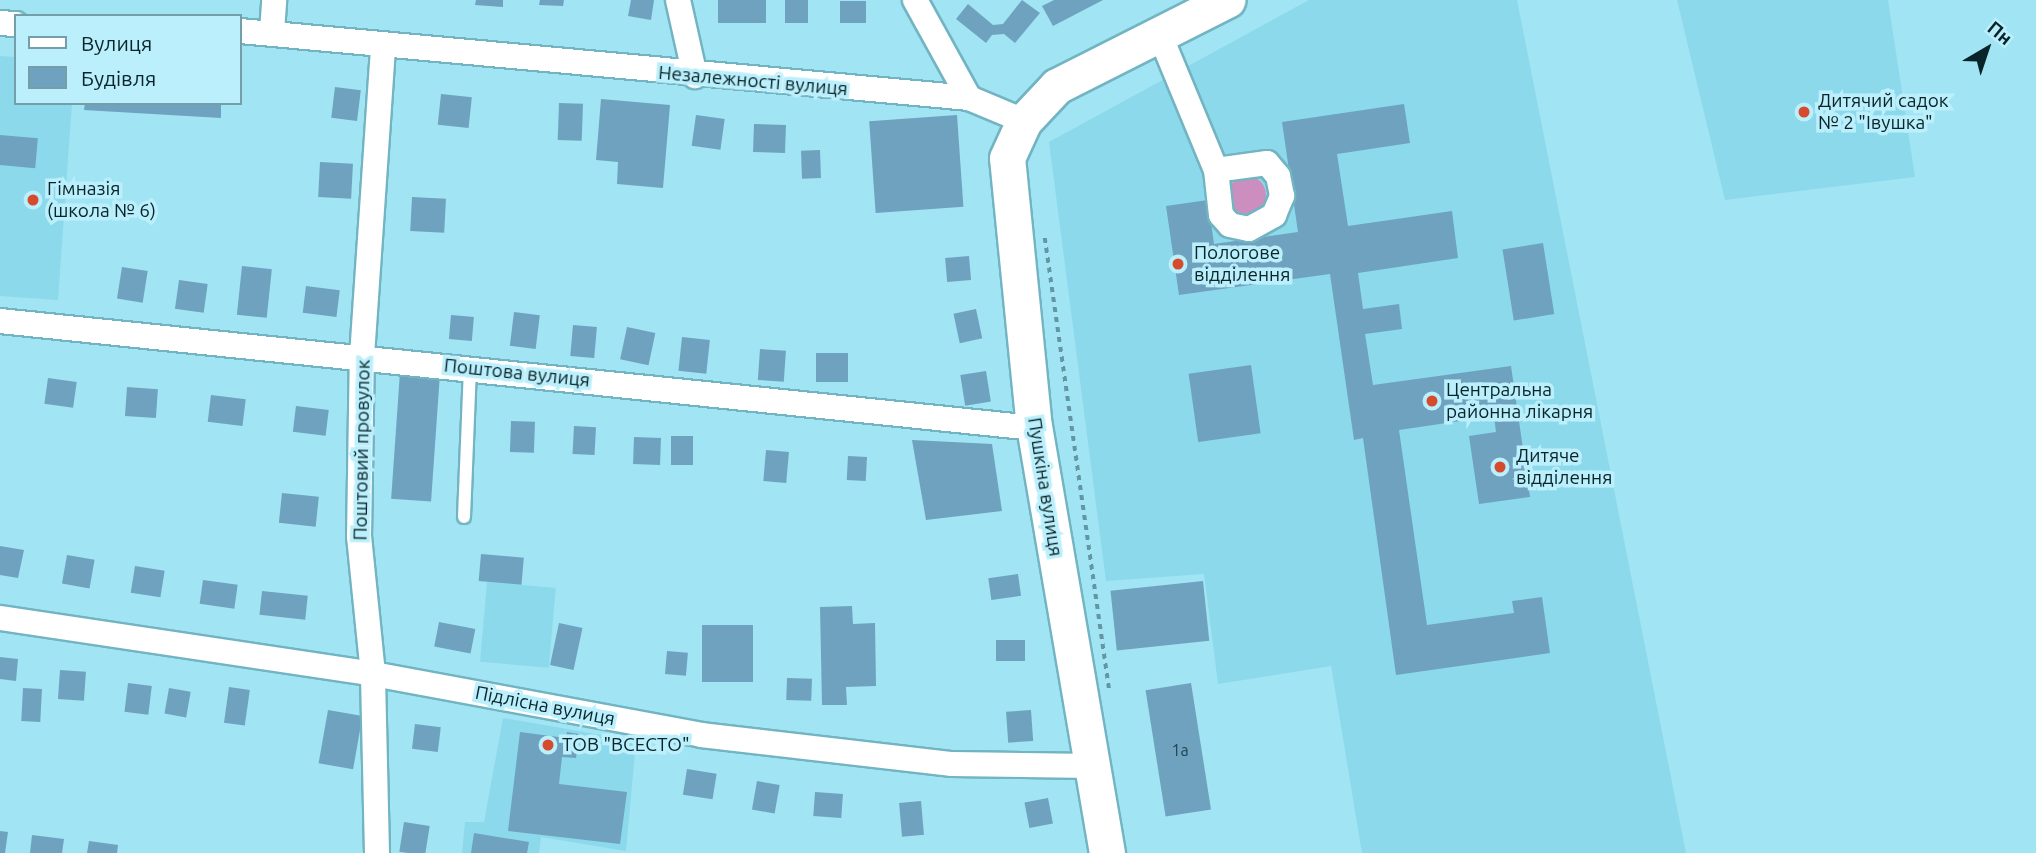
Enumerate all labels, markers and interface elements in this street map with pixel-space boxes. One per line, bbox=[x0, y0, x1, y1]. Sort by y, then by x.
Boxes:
legend bbox=[14, 14, 242, 105]
north arrow bbox=[1952, 14, 2022, 84]
text: Пн bbox=[1984, 16, 2017, 49]
text: Вулиця bbox=[81, 31, 152, 55]
street label: Незалежності вулиця bbox=[657, 61, 849, 101]
text: Будівля bbox=[81, 66, 156, 90]
place label: Дитячий садок № 2 "Івушка" bbox=[1818, 90, 1949, 134]
marker: Дитячий садок № 2 "Івушка" bbox=[1796, 104, 1812, 120]
place label: Гімназія (школа № 6) bbox=[47, 178, 156, 222]
marker: Гімназія (школа № 6) bbox=[25, 192, 41, 208]
place label: Пологове відділення bbox=[1194, 242, 1290, 286]
marker: Пологове відділення bbox=[1168, 254, 1188, 274]
street label: Поштова вулиця bbox=[443, 354, 591, 392]
street label: Поштовий провулок bbox=[349, 359, 375, 541]
place label: Центральна районна лікарня bbox=[1446, 379, 1593, 423]
marker: Центральна районна лікарня bbox=[1424, 393, 1440, 409]
street label: Пушкіна вулиця bbox=[1023, 416, 1067, 558]
place label: Дитяче відділення bbox=[1516, 445, 1612, 489]
marker: Дитяче відділення bbox=[1490, 457, 1510, 477]
street label: Підлісна вулиця bbox=[473, 681, 617, 731]
place label: ТОВ "ВСЕСТО" bbox=[562, 734, 690, 756]
marker: ТОВ "ВСЕСТО" bbox=[540, 737, 556, 753]
house number: 1а bbox=[1171, 740, 1189, 760]

